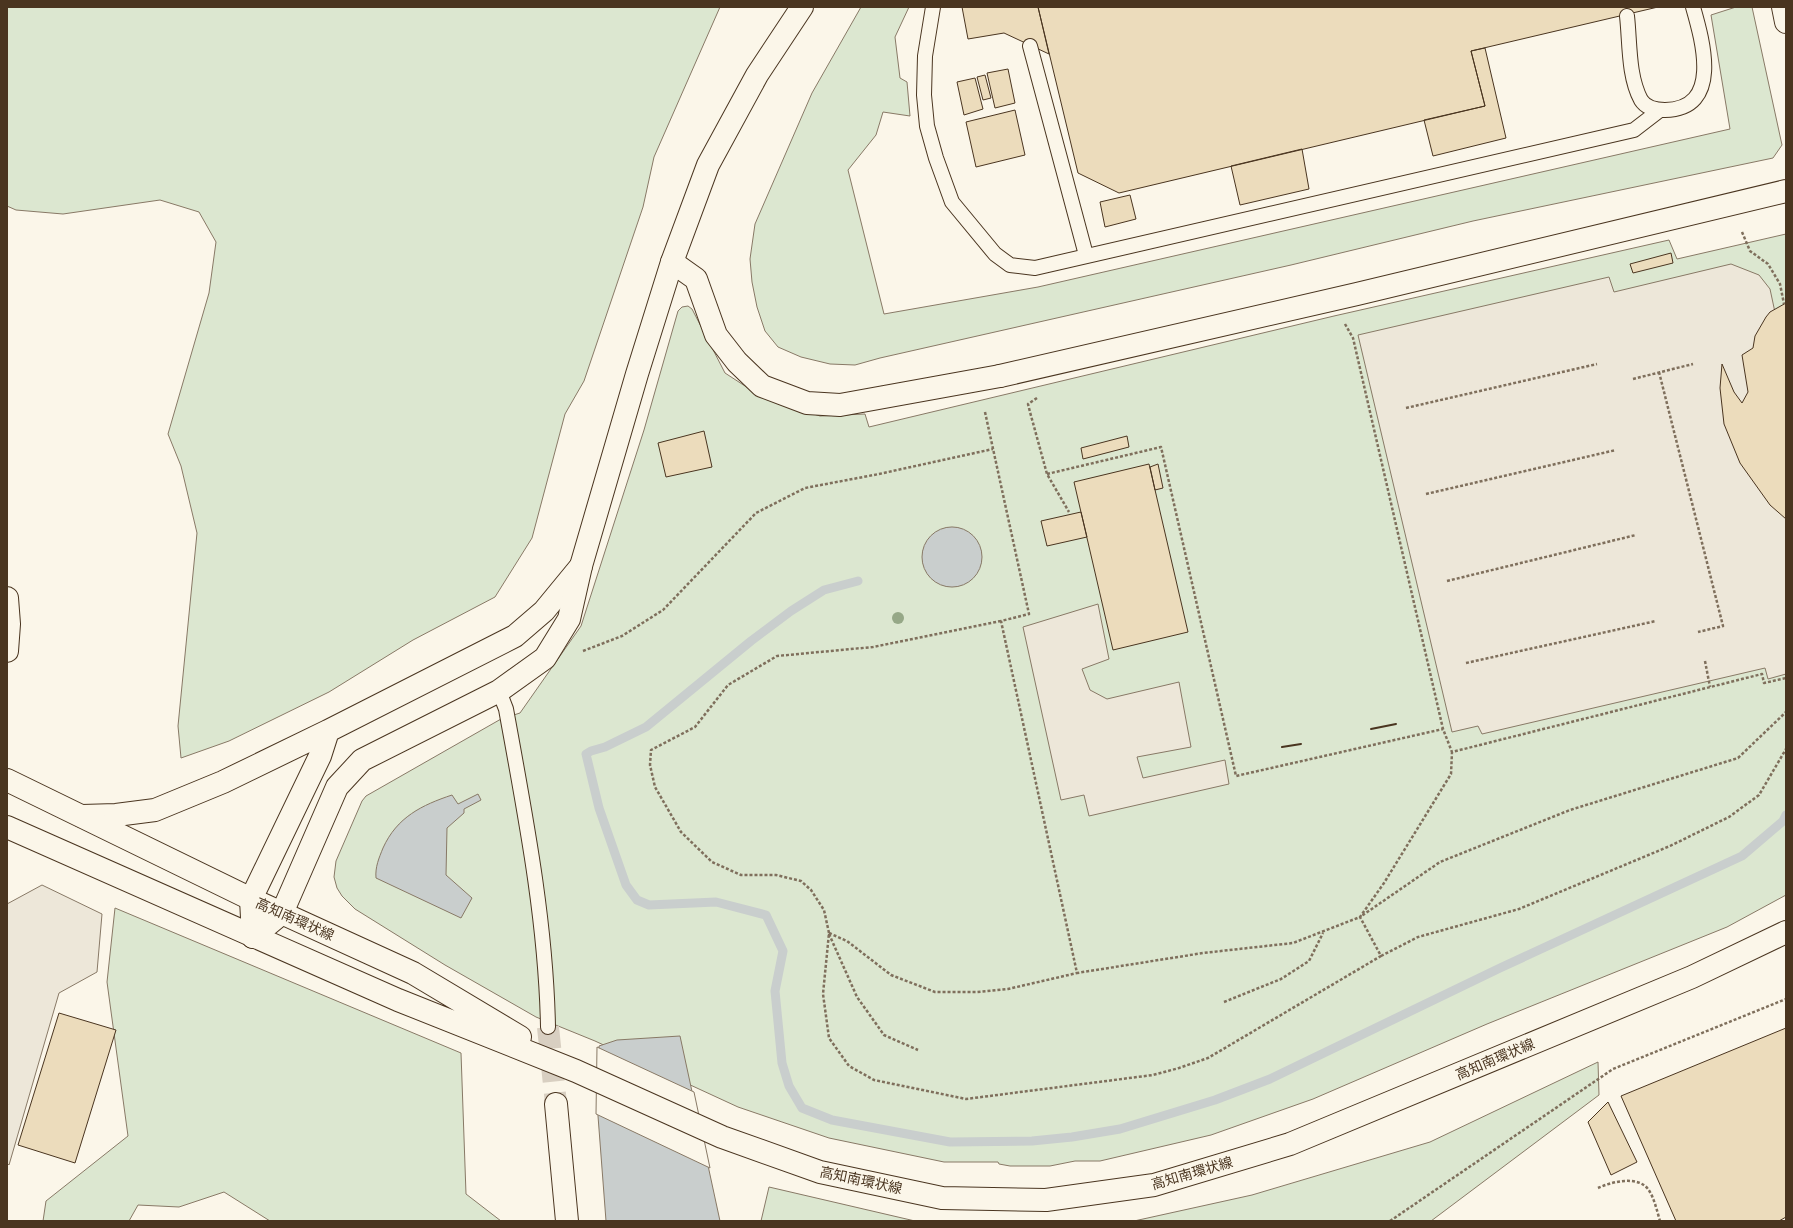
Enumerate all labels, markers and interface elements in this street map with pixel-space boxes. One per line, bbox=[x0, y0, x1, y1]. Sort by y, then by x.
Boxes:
street label: 高知南環状線 bbox=[253, 895, 337, 943]
street label: 高知南環状線 bbox=[1453, 1035, 1537, 1083]
street label: 高知南環状線 bbox=[1149, 1154, 1235, 1192]
street label: 高知南環状線 bbox=[818, 1163, 904, 1197]

